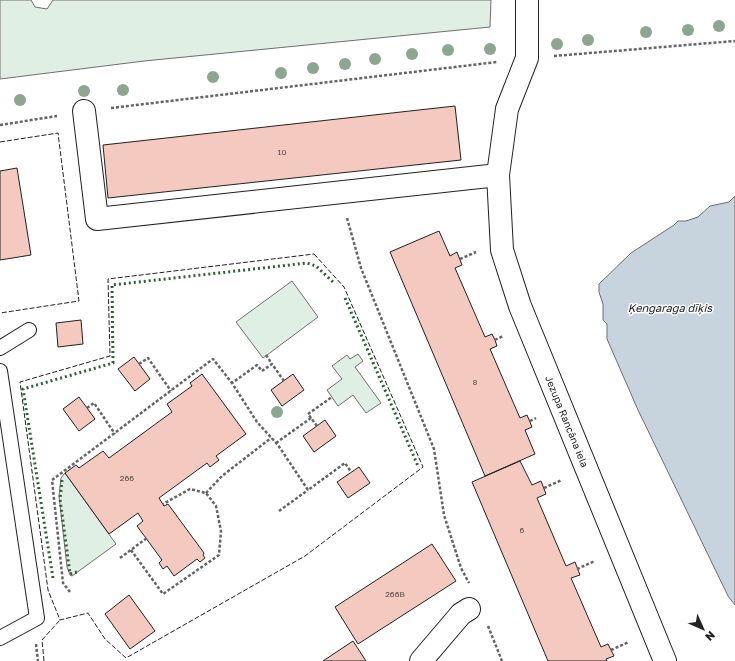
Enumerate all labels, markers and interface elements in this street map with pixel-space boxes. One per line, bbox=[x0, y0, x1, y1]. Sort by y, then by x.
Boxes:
house number: 10 bbox=[278, 147, 286, 157]
water label: Ķengaraga dīķis bbox=[628, 301, 713, 315]
street label: Jezupa Rancāna iela bbox=[543, 374, 591, 469]
house number: 8 bbox=[473, 377, 478, 387]
house number: 266 bbox=[120, 473, 134, 483]
house number: 6 bbox=[520, 525, 525, 535]
house number: 266B bbox=[385, 589, 405, 599]
north arrow bbox=[683, 609, 723, 649]
text: N bbox=[703, 629, 718, 644]

